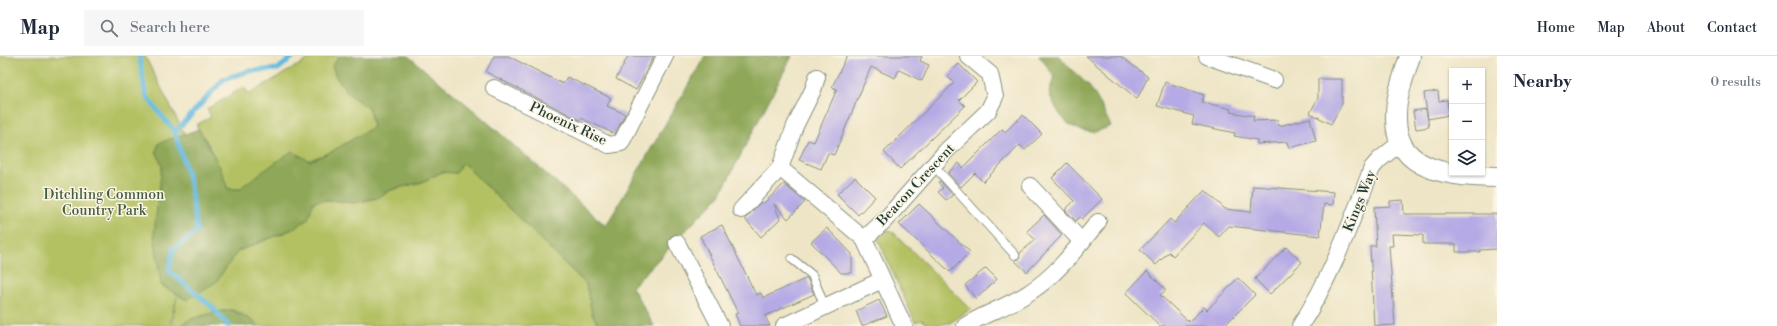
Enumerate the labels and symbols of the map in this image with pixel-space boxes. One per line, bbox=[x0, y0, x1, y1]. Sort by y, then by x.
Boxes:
street label: Phoenix Rise bbox=[526, 98, 610, 150]
street label: Beacon Crescent bbox=[872, 140, 959, 231]
street label: Kings Way bbox=[1339, 167, 1381, 235]
park label: Ditchling Common Country Park bbox=[44, 186, 165, 220]

